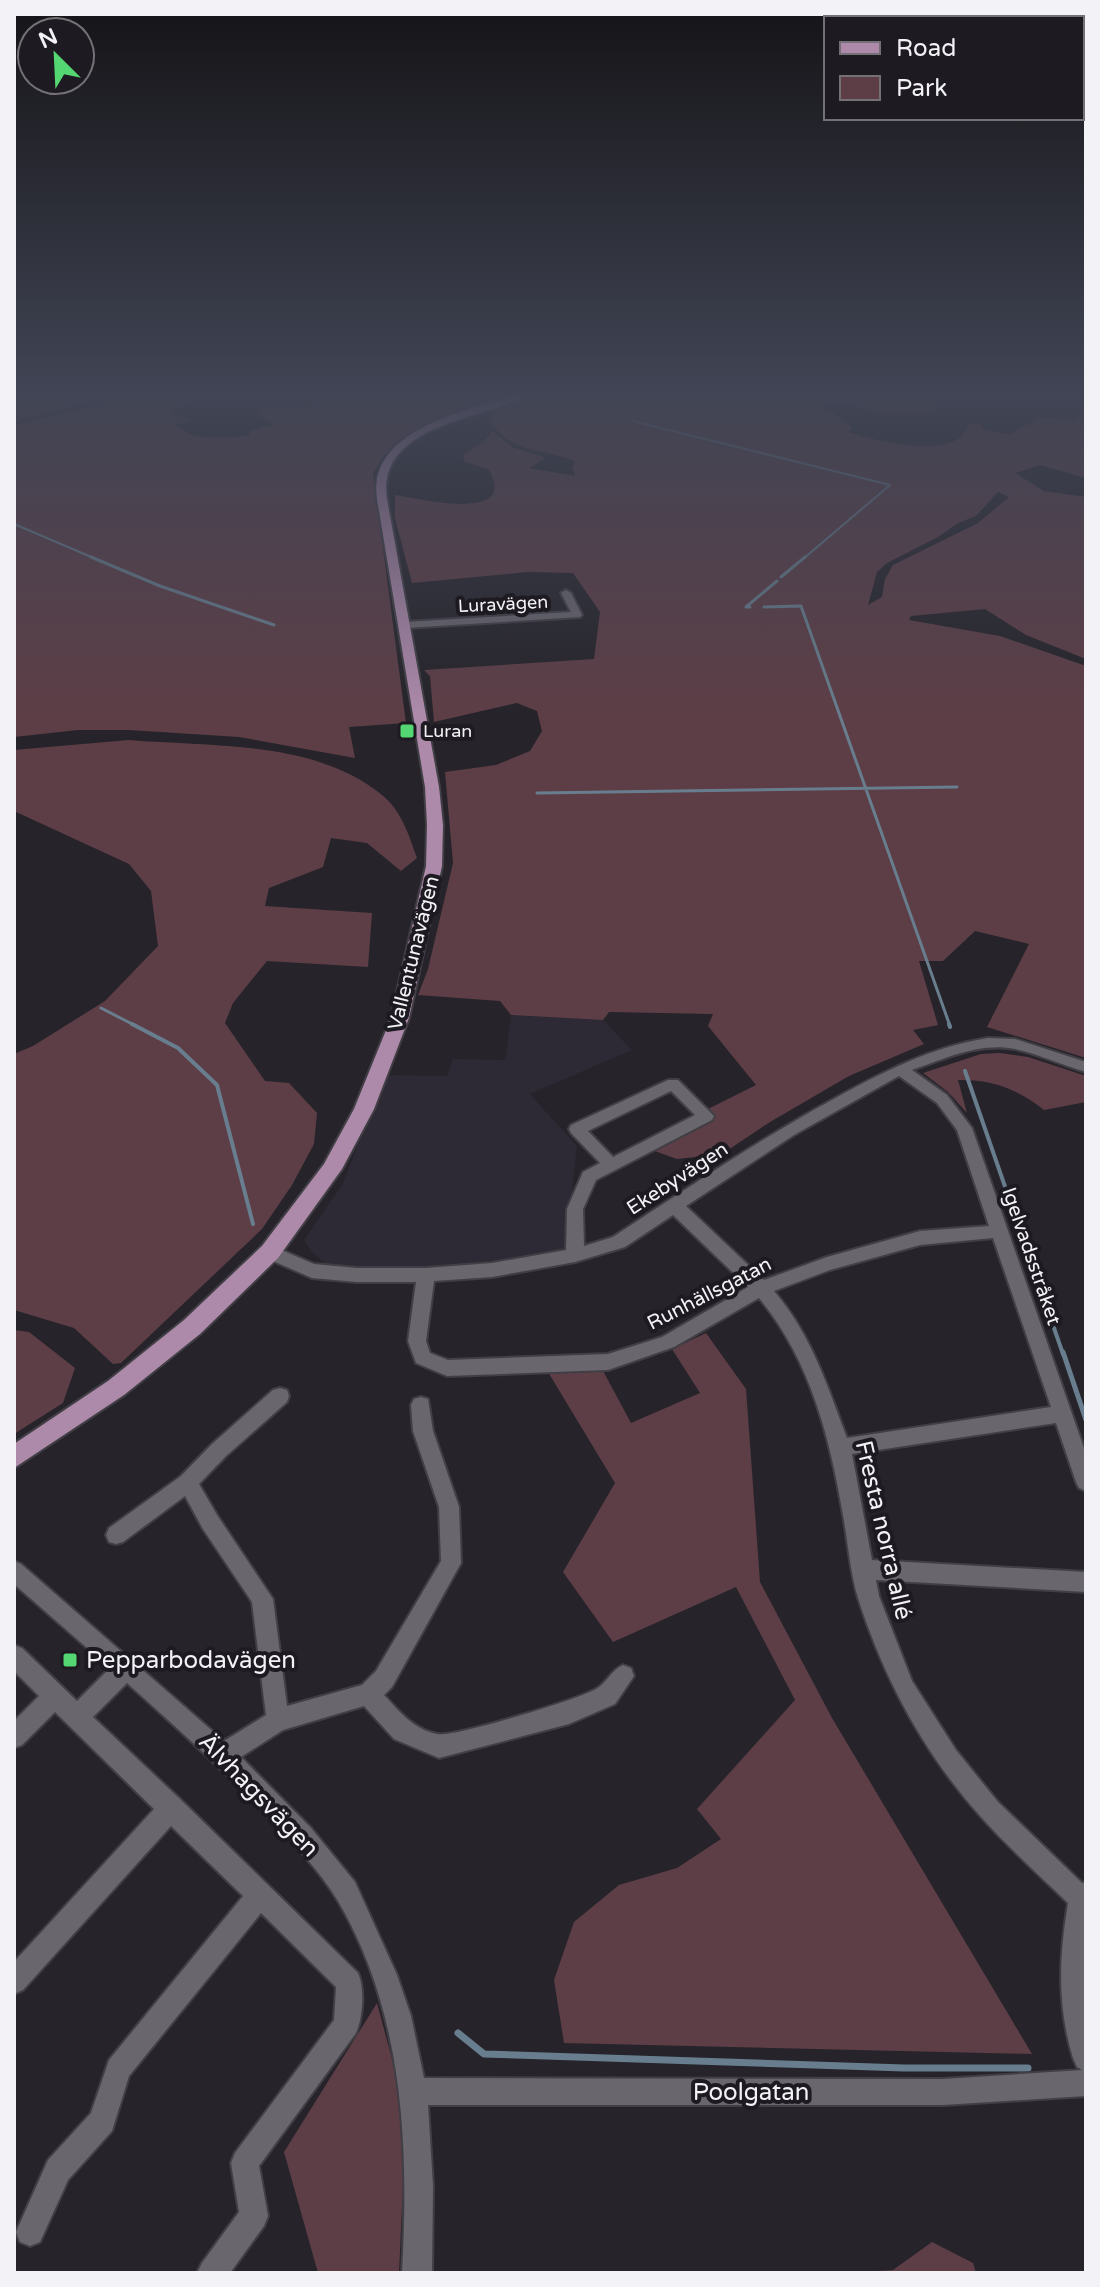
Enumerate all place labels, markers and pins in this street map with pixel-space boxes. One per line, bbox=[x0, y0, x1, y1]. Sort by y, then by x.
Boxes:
place label: Luran bbox=[423, 720, 472, 742]
marker: Luran bbox=[398, 722, 416, 740]
place label: Pepparbodavägen bbox=[86, 1646, 296, 1675]
marker: Pepparbodavägen bbox=[61, 1651, 79, 1669]

